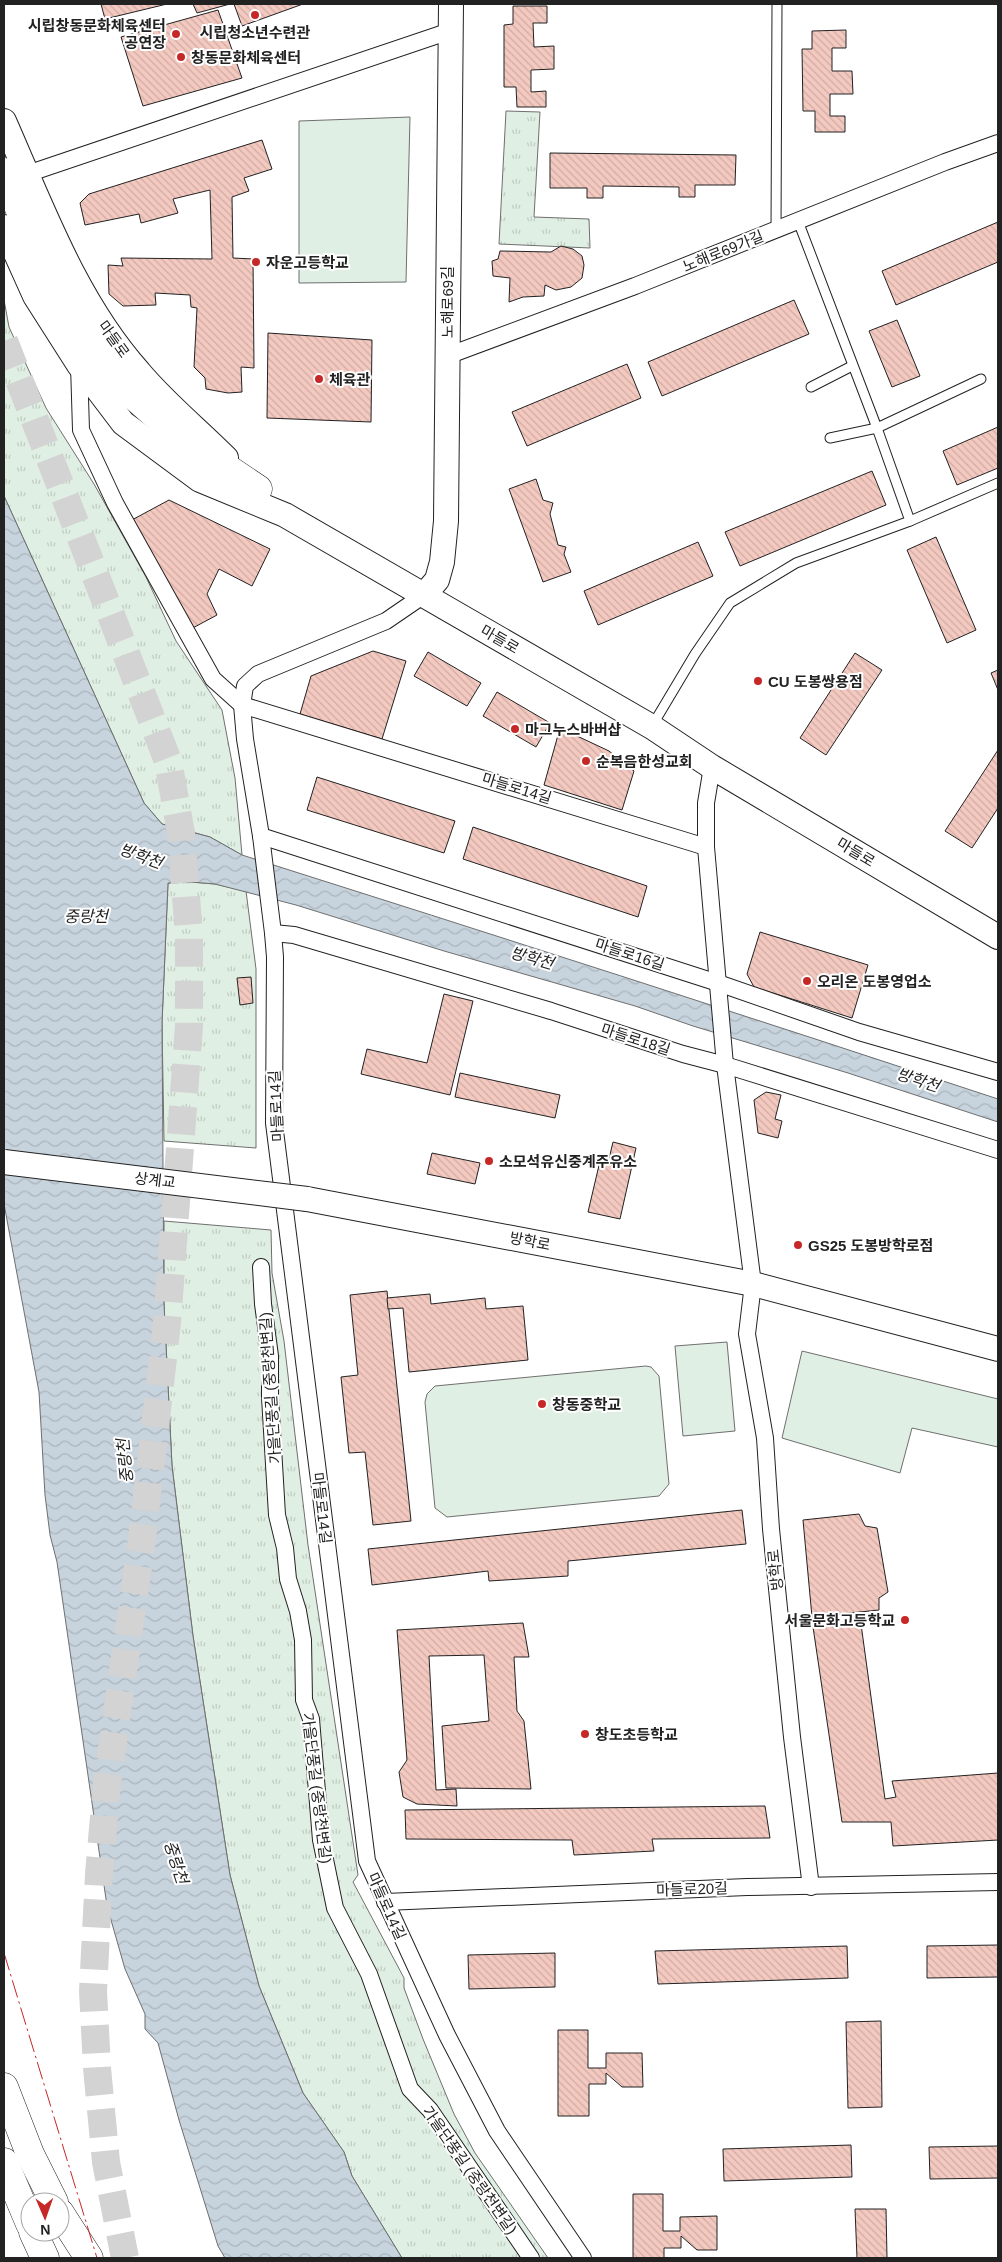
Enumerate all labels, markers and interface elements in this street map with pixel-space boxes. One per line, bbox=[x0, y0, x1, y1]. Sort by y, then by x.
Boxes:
marker: 시립청소년수련관 bbox=[249, 9, 261, 21]
place label: 시립창동문화체육센터 공연장 bbox=[28, 17, 166, 51]
place label: 시립청소년수련관 bbox=[200, 24, 310, 41]
marker: 시립창동문화체육센터 공연장 bbox=[170, 28, 182, 40]
place label: 창동문화체육센터 bbox=[191, 49, 301, 66]
marker: 창동문화체육센터 bbox=[175, 51, 187, 63]
street label: 노해로69가길 bbox=[680, 227, 766, 275]
place label: 자운고등학교 bbox=[266, 254, 349, 271]
marker: 자운고등학교 bbox=[250, 256, 262, 268]
street label: 노해로69길 bbox=[439, 266, 456, 338]
street label: 마들로 bbox=[95, 317, 133, 361]
place label: 체육관 bbox=[329, 371, 371, 388]
marker: 체육관 bbox=[313, 373, 325, 385]
street label: 마들로 bbox=[478, 621, 522, 657]
place label: CU 도봉쌍용점 bbox=[768, 673, 863, 690]
marker: CU 도봉쌍용점 bbox=[752, 675, 764, 687]
place label: 마그누스바버샵 bbox=[525, 721, 622, 738]
marker: 마그누스바버샵 bbox=[509, 723, 521, 735]
place label: 순복음한성교회 bbox=[596, 753, 693, 770]
marker: 순복음한성교회 bbox=[580, 755, 592, 767]
street label: 마들로14길 bbox=[480, 769, 554, 807]
street label: 마들로 bbox=[834, 834, 878, 870]
water label: 방학천 bbox=[117, 840, 167, 872]
water label: 중랑천 bbox=[64, 908, 110, 925]
street label: 마들로16길 bbox=[593, 935, 667, 973]
water label: 방학천 bbox=[508, 944, 558, 973]
place label: 오리온 도봉영업소 bbox=[817, 973, 932, 990]
marker: 오리온 도봉영업소 bbox=[801, 975, 813, 987]
street label: 마들로18길 bbox=[599, 1020, 673, 1058]
water label: 방학천 bbox=[894, 1065, 944, 1096]
street label: 마들로14길 bbox=[266, 1070, 286, 1142]
place label: 소모석유신중계주유소 bbox=[499, 1153, 637, 1170]
marker: 소모석유신중계주유소 bbox=[483, 1155, 495, 1167]
street label: 상계교 bbox=[133, 1169, 177, 1191]
street label: 방학로 bbox=[508, 1229, 552, 1253]
place label: GS25 도봉방학로점 bbox=[808, 1237, 933, 1254]
marker: GS25 도봉방학로점 bbox=[792, 1239, 804, 1251]
street label: 가을단풍길 (중랑천변길) bbox=[256, 1312, 284, 1464]
place label: 창동중학교 bbox=[552, 1396, 621, 1413]
marker: 창동중학교 bbox=[536, 1398, 548, 1410]
water label: 중랑천 bbox=[114, 1436, 136, 1484]
street label: 마들로14길 bbox=[309, 1471, 335, 1545]
street label: 방학로 bbox=[764, 1549, 786, 1591]
place label: 서울문화고등학교 bbox=[785, 1612, 895, 1629]
marker: 서울문화고등학교 bbox=[899, 1614, 911, 1626]
street label: 가을단풍길 (중랑천변길) bbox=[299, 1711, 335, 1865]
place label: 창도초등학교 bbox=[595, 1726, 678, 1743]
marker: 창도초등학교 bbox=[579, 1728, 591, 1740]
water label: 중랑천 bbox=[161, 1838, 192, 1888]
street label: 마들로14길 bbox=[365, 1870, 409, 1942]
street label: 마들로20길 bbox=[656, 1879, 728, 1899]
street label: 가을단풍길 (중랑천변길) bbox=[419, 2103, 521, 2237]
north arrow bbox=[20, 2192, 70, 2242]
text: N bbox=[40, 2222, 51, 2238]

